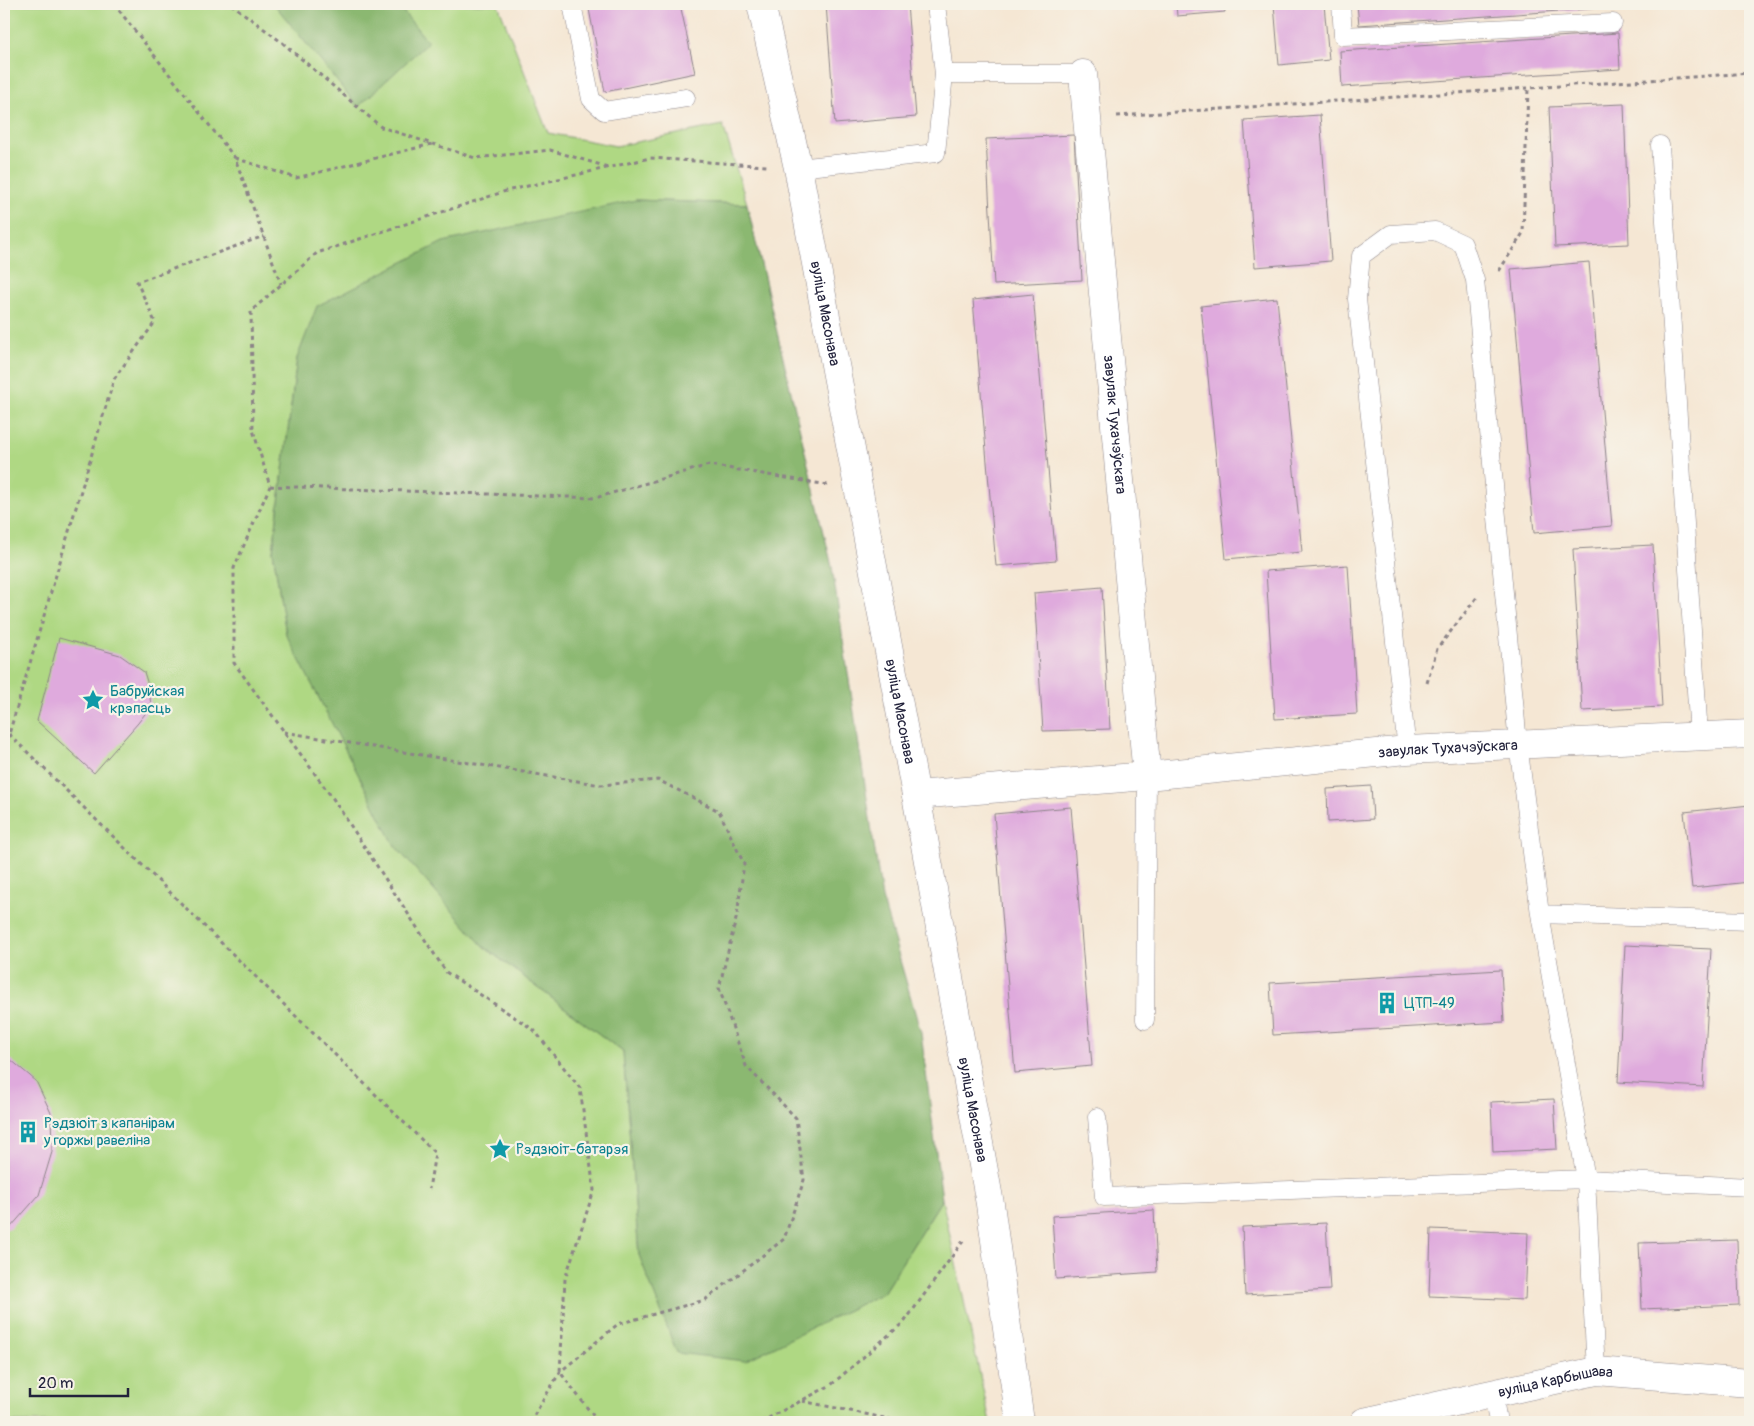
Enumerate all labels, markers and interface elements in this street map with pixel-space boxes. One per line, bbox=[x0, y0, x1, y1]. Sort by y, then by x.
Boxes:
street label: вуліца Масонава bbox=[806, 259, 844, 367]
street label: завулак Тухачэўскага bbox=[1099, 354, 1130, 495]
street label: вуліца Масонава bbox=[881, 657, 919, 765]
place label: Бабруйская крэпасць bbox=[110, 682, 184, 718]
place icon: Бабруйская крэпасць bbox=[80, 687, 106, 713]
street label: завулак Тухачэўскага bbox=[1377, 736, 1518, 763]
building icon: ЦТП-49 bbox=[1374, 990, 1400, 1016]
place label: ЦТП-49 bbox=[1404, 994, 1455, 1013]
street label: вуліца Масонава bbox=[954, 1056, 991, 1164]
place label: Рэдзюіт з капанірам у горжы равеліна bbox=[43, 1114, 175, 1150]
building icon: Рэдзюіт з капанірам у горжы равеліна bbox=[15, 1119, 41, 1145]
place icon: Рэдзюіт-батарэя bbox=[487, 1136, 513, 1162]
place label: Рэдзюіт-батарэя bbox=[516, 1140, 628, 1159]
street label: вуліца Карбышава bbox=[1496, 1362, 1614, 1402]
scale bar bbox=[30, 1366, 128, 1398]
text: 20 m bbox=[38, 1374, 73, 1393]

